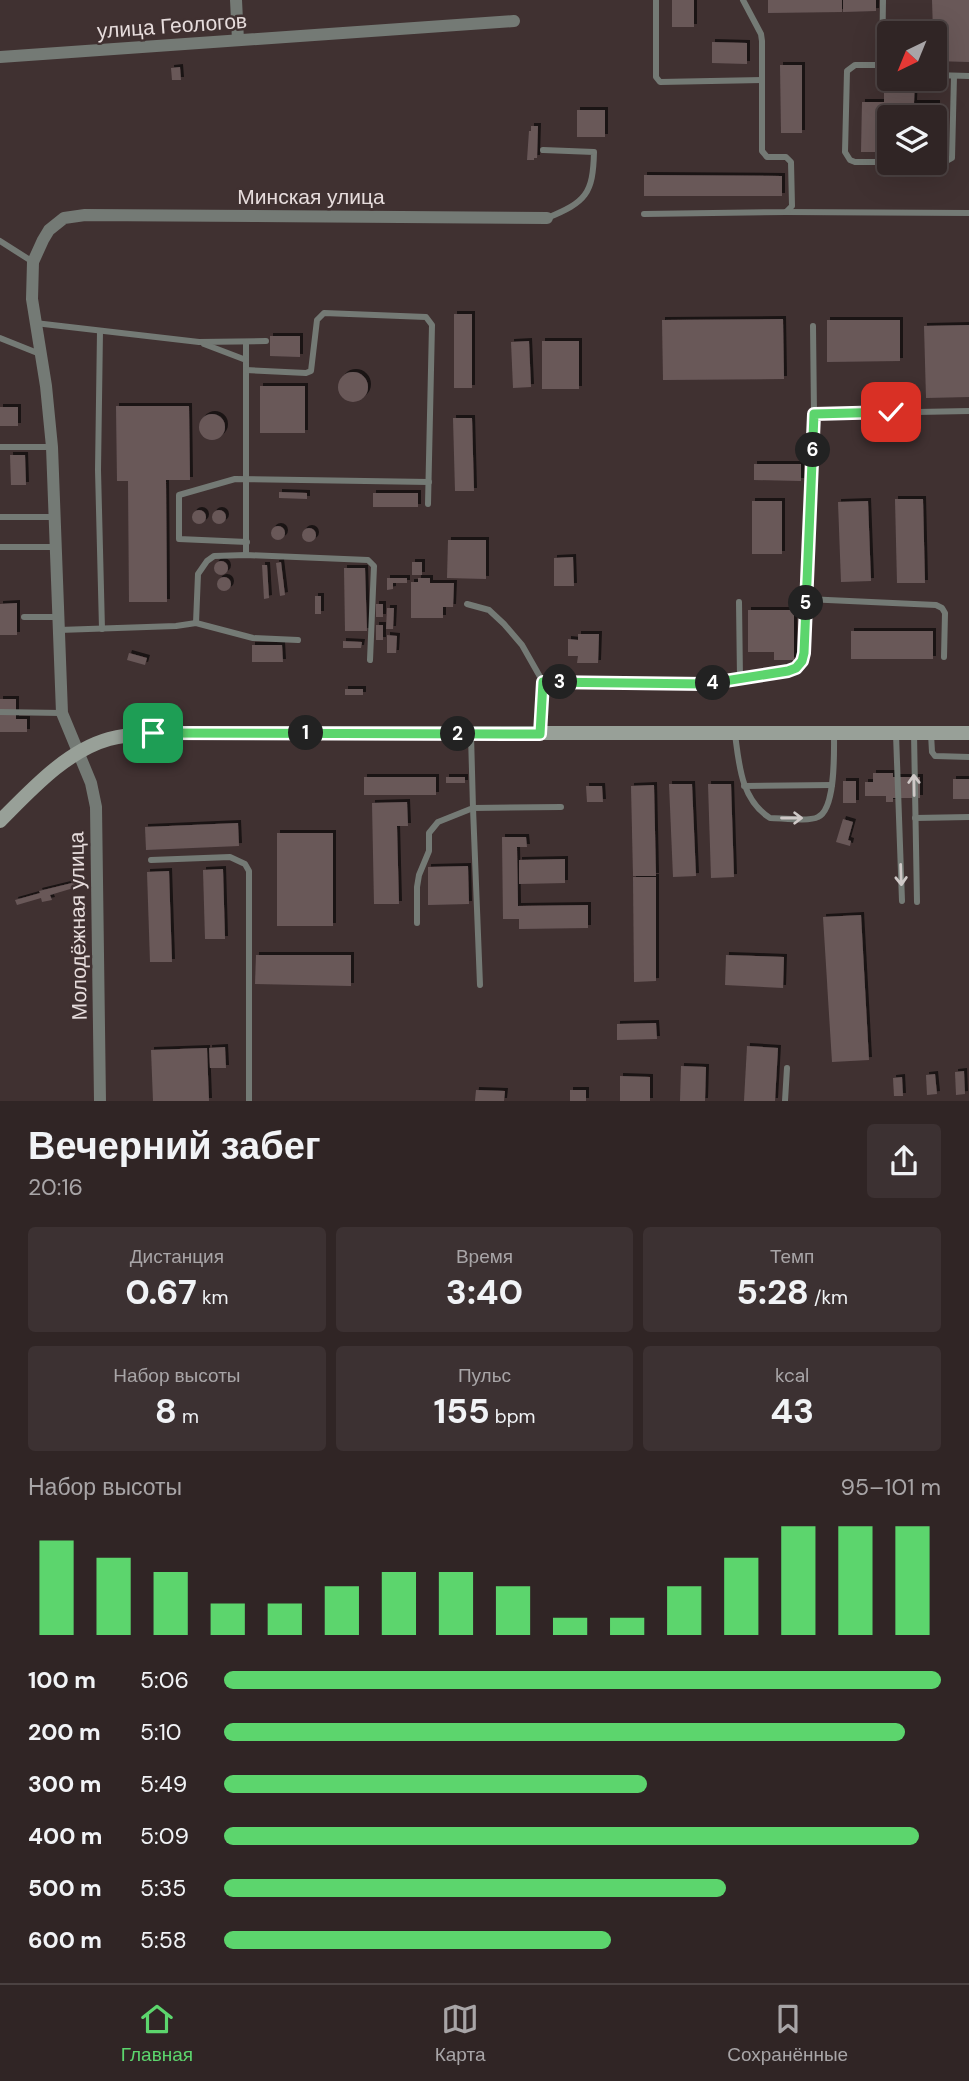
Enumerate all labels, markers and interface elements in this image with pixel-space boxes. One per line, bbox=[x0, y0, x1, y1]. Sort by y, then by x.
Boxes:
street label: улица Геологов bbox=[96, 7, 248, 45]
north arrow bbox=[877, 21, 947, 91]
map controls bbox=[877, 21, 947, 175]
button: layers bbox=[877, 105, 947, 175]
street label: Минская улица bbox=[237, 183, 385, 211]
pin bbox=[861, 382, 921, 442]
icon: check bbox=[872, 393, 910, 431]
pin: 6 bbox=[796, 433, 830, 468]
text: 6 bbox=[806, 437, 819, 462]
pin: 5 bbox=[788, 586, 824, 620]
text: 5 bbox=[800, 590, 811, 615]
pin: 3 bbox=[542, 664, 578, 700]
pin: 4 bbox=[696, 666, 730, 700]
text: 3 bbox=[554, 669, 565, 694]
text: 4 bbox=[706, 670, 719, 695]
pin bbox=[123, 703, 183, 763]
icon: arrive bbox=[134, 714, 172, 752]
pin: 1 bbox=[288, 716, 324, 750]
pin: 2 bbox=[440, 716, 476, 752]
text: 1 bbox=[302, 720, 309, 745]
text: 2 bbox=[452, 721, 463, 746]
one-way arrow bbox=[908, 773, 921, 796]
one-way arrow bbox=[780, 811, 803, 825]
street label: Молодёжная улица bbox=[62, 831, 94, 1021]
one-way arrow bbox=[894, 863, 908, 886]
text: Вечерний забег bbox=[28, 1121, 321, 1171]
button: share bbox=[867, 1124, 941, 1198]
text: 20:16 bbox=[28, 1172, 83, 1202]
text: Дистанция bbox=[130, 1244, 224, 1269]
text: Время bbox=[456, 1244, 513, 1269]
text: Темп bbox=[770, 1244, 814, 1269]
text: 0.67 bbox=[125, 1269, 197, 1315]
text: 3:40 bbox=[446, 1269, 523, 1315]
text: 5:28 bbox=[736, 1269, 809, 1315]
text: km bbox=[197, 1285, 228, 1310]
text: /km bbox=[809, 1285, 848, 1310]
text: Набор высоты bbox=[113, 1363, 241, 1388]
text: Пульс bbox=[458, 1363, 511, 1388]
text: kcal bbox=[775, 1363, 809, 1388]
text: 8 bbox=[155, 1388, 177, 1434]
text: 155 bbox=[433, 1388, 490, 1434]
text: 43 bbox=[770, 1388, 814, 1434]
text: m bbox=[177, 1404, 199, 1429]
text: bpm bbox=[490, 1404, 536, 1429]
text: Набор высоты bbox=[28, 1472, 182, 1502]
text: 95–101 m bbox=[840, 1472, 941, 1502]
text: 100 m bbox=[28, 1665, 96, 1695]
text: 5:06 bbox=[140, 1665, 189, 1695]
text: 200 m bbox=[28, 1717, 101, 1747]
text: 5:10 bbox=[140, 1717, 182, 1747]
text: 300 m bbox=[28, 1769, 101, 1799]
text: 5:49 bbox=[140, 1769, 187, 1799]
text: 400 m bbox=[28, 1821, 102, 1851]
text: 5:09 bbox=[140, 1821, 189, 1851]
text: 500 m bbox=[28, 1873, 102, 1903]
text: 5:35 bbox=[140, 1873, 186, 1903]
text: 600 m bbox=[28, 1925, 102, 1955]
text: 5:58 bbox=[140, 1925, 187, 1955]
tab: Главная bbox=[121, 2000, 193, 2067]
tab: Карта bbox=[435, 2000, 486, 2067]
tab: Сохранённые bbox=[727, 2000, 848, 2067]

